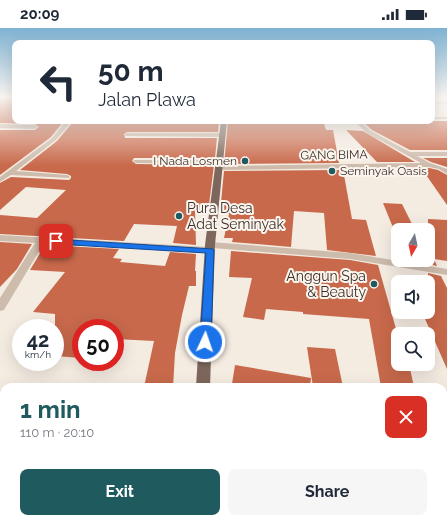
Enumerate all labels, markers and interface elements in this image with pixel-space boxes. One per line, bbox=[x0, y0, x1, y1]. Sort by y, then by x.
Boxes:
text: 20:09 bbox=[20, 5, 59, 23]
text: 50 m bbox=[98, 55, 164, 88]
icon: left bbox=[32, 56, 84, 108]
text: Jalan Plawa bbox=[98, 89, 196, 110]
street label: GANG BIMA bbox=[300, 147, 368, 163]
place label: I Nada Losmen bbox=[153, 154, 237, 168]
marker: I Nada Losmen bbox=[240, 156, 250, 166]
place label: Seminyak Oasis bbox=[340, 164, 427, 178]
marker: Seminyak Oasis bbox=[327, 166, 337, 176]
place label: Pura Desa Adat Seminyak bbox=[187, 200, 284, 232]
marker: Pura Desa Adat Seminyak bbox=[174, 211, 184, 221]
north arrow bbox=[391, 223, 435, 267]
map controls bbox=[391, 223, 435, 371]
pin bbox=[39, 224, 73, 258]
icon: arrive bbox=[45, 230, 67, 252]
place label: Anggun Spa & Beauty bbox=[286, 268, 366, 300]
button: sound bbox=[391, 275, 435, 319]
marker: Anggun Spa & Beauty bbox=[369, 279, 379, 289]
speed limit sign: 50 bbox=[72, 319, 124, 371]
position arrow bbox=[184, 321, 226, 363]
button: search bbox=[391, 327, 435, 371]
text: 42 bbox=[27, 328, 49, 352]
text: km/h bbox=[25, 349, 51, 360]
text: 1 min bbox=[20, 395, 81, 424]
button: close bbox=[385, 396, 427, 438]
text: 110 m · 20:10 bbox=[20, 425, 94, 440]
button: Exit bbox=[20, 469, 220, 515]
button: Share bbox=[228, 469, 427, 515]

